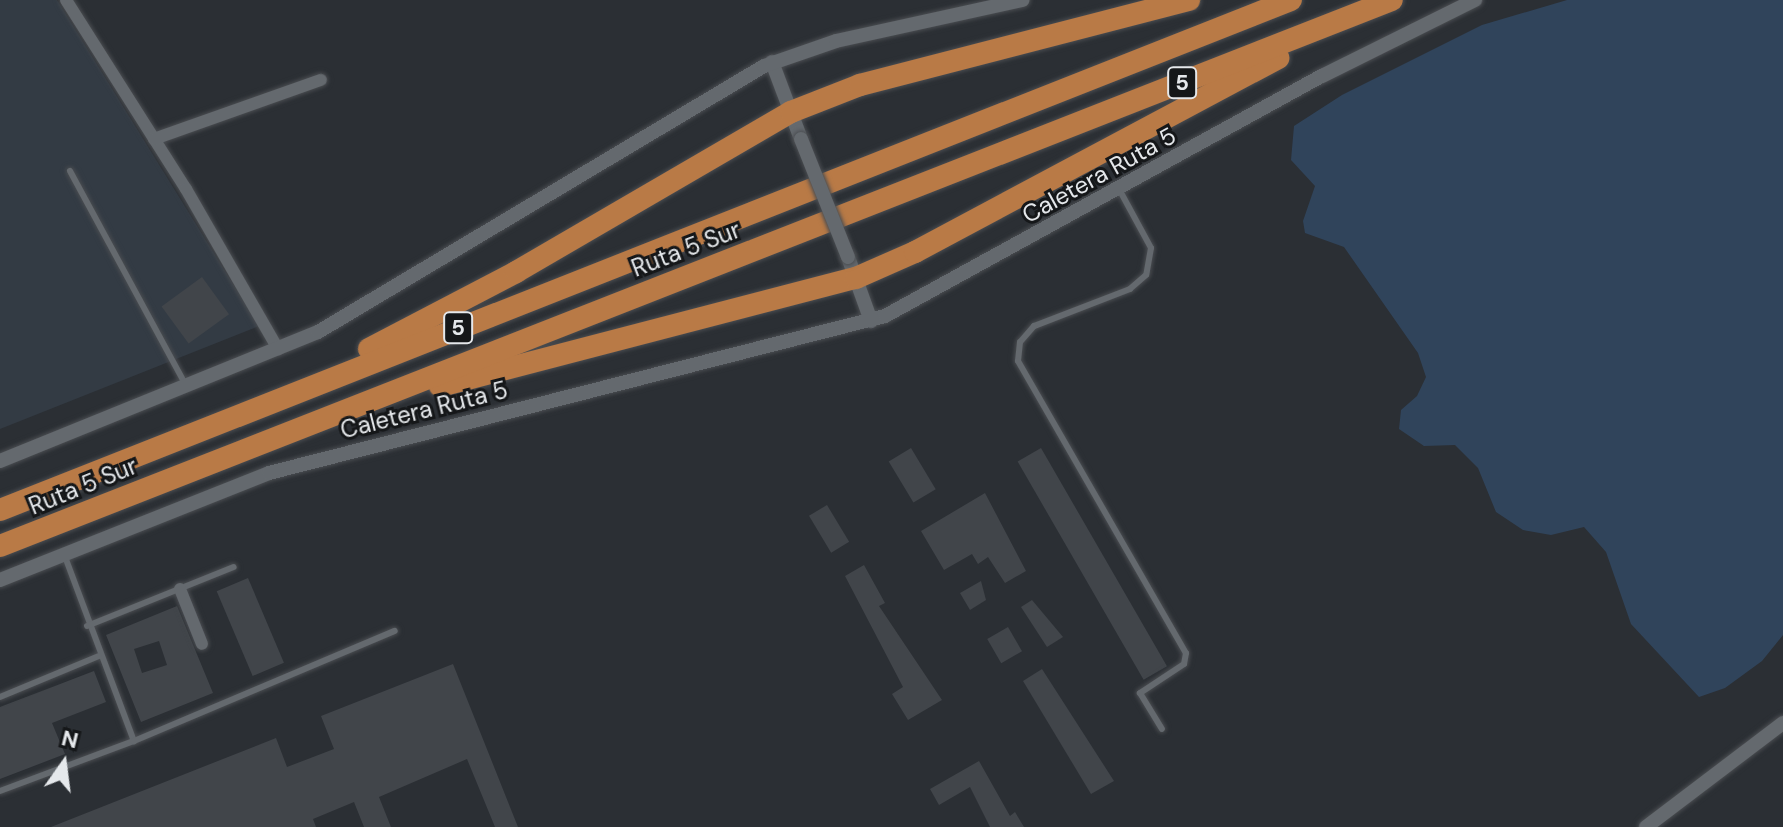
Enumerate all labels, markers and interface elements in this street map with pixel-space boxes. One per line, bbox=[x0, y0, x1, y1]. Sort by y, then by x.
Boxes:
road number: 5 bbox=[1166, 65, 1198, 101]
street label: Caletera Ruta 5 bbox=[1017, 121, 1181, 229]
street label: Ruta 5 Sur bbox=[627, 215, 745, 283]
road number: 5 bbox=[442, 310, 474, 346]
street label: Caletera Ruta 5 bbox=[337, 375, 511, 445]
street label: Ruta 5 Sur bbox=[25, 451, 141, 521]
north arrow bbox=[24, 723, 104, 803]
text: N bbox=[59, 723, 81, 755]

